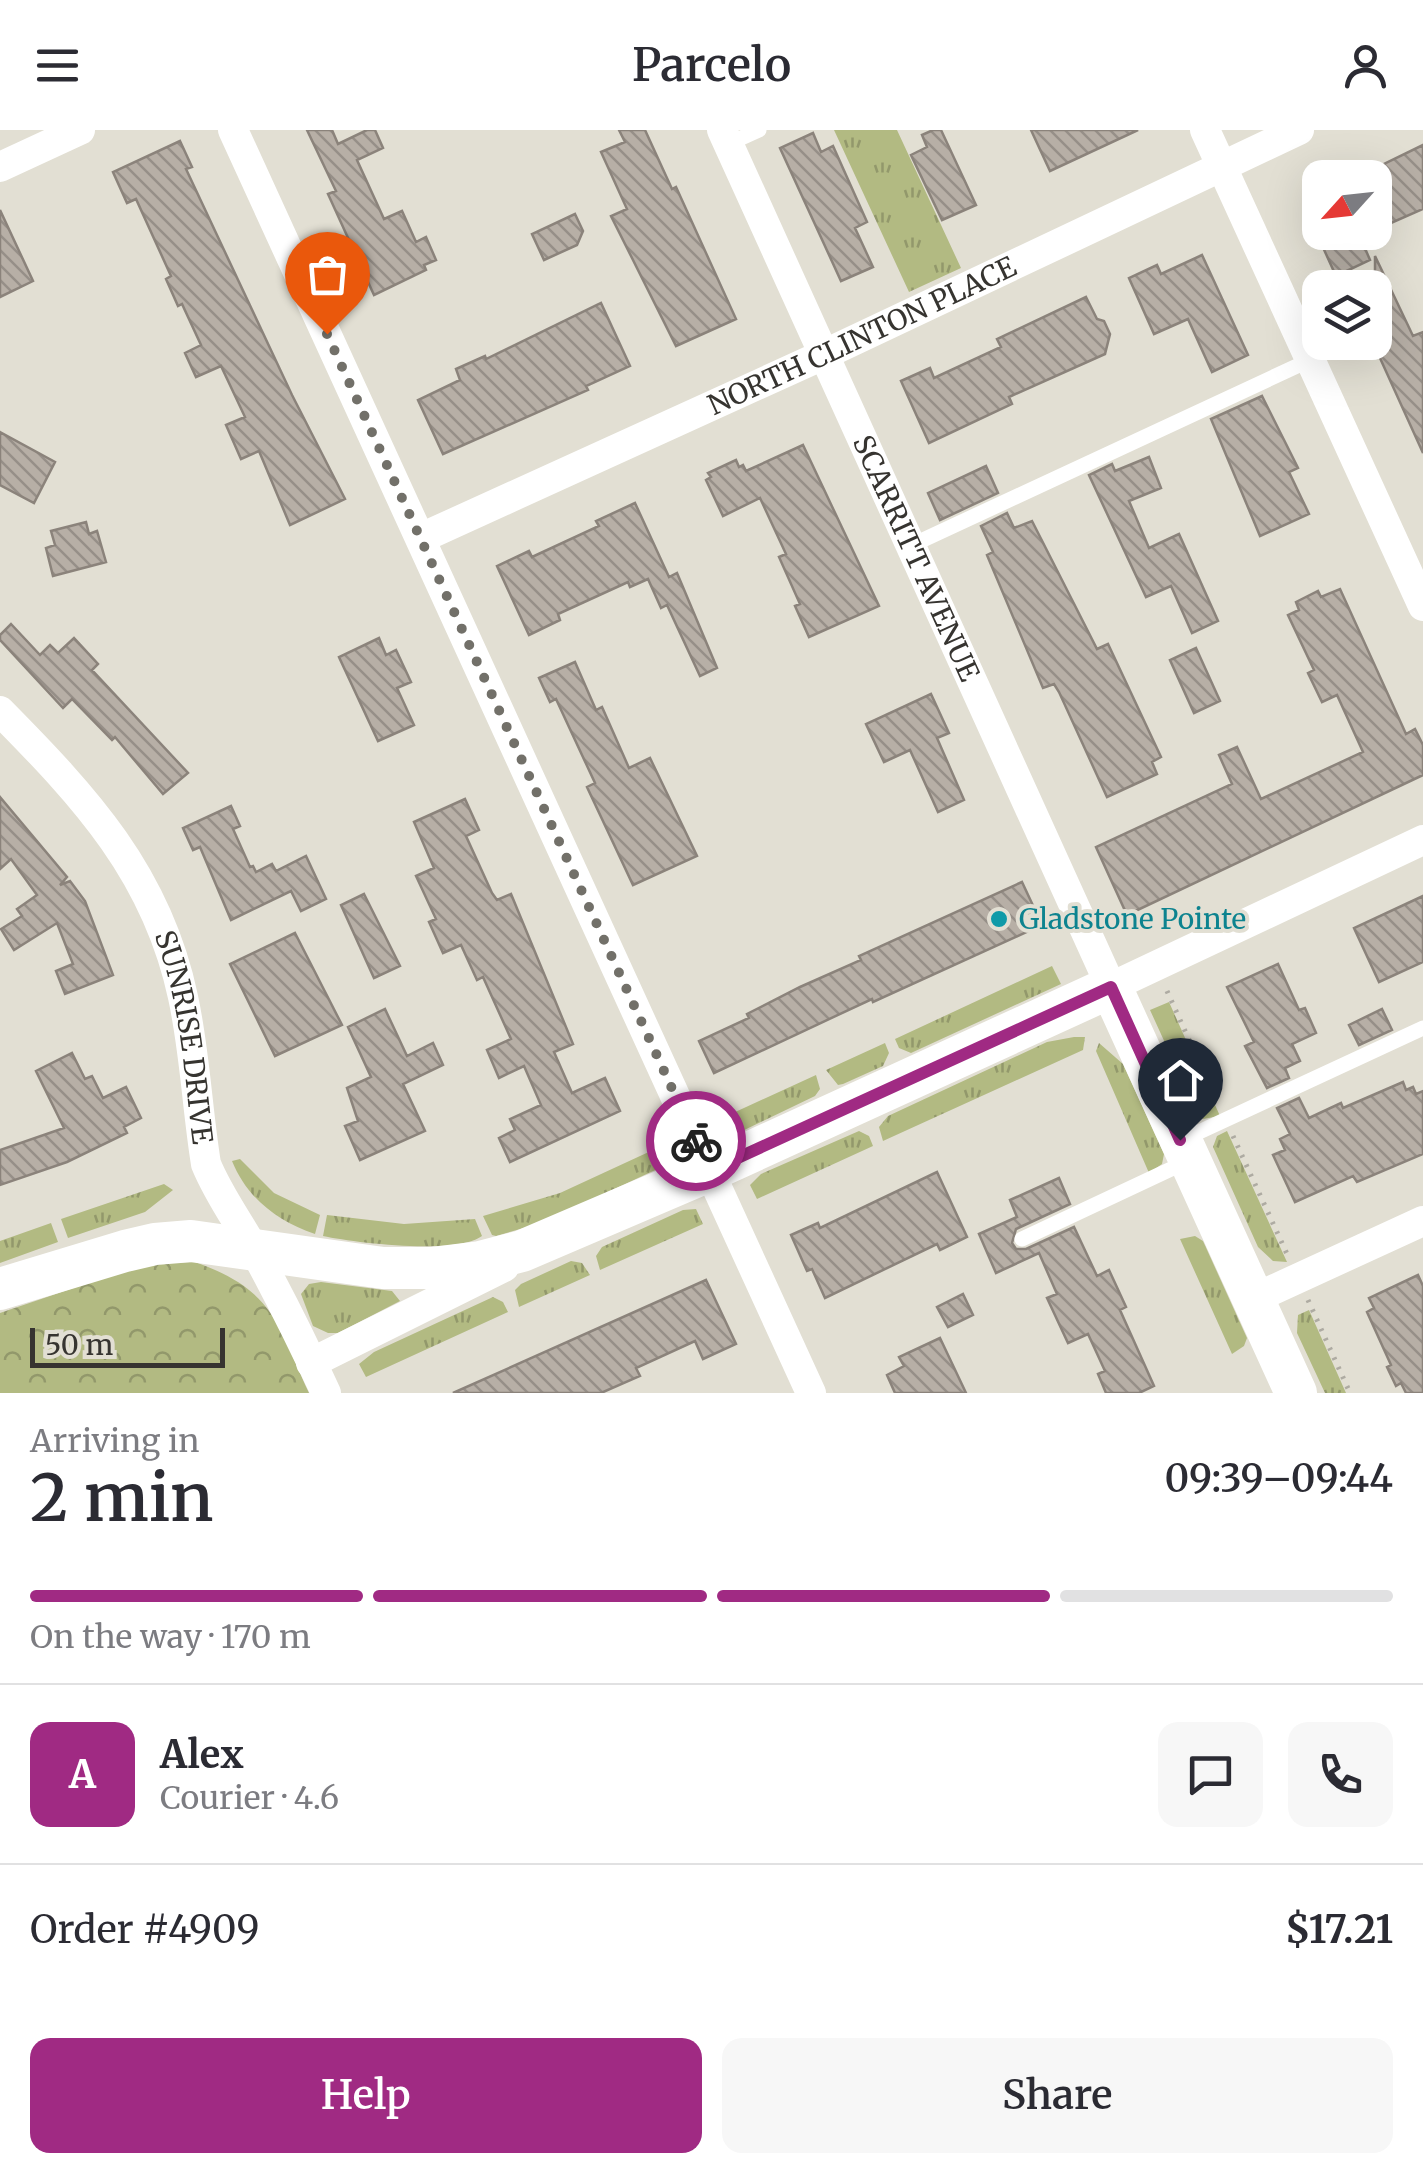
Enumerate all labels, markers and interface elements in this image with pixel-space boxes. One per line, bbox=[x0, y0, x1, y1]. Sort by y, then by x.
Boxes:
text: Parcelo bbox=[632, 37, 791, 93]
icon: menu bbox=[30, 38, 85, 93]
icon: person bbox=[1338, 38, 1393, 93]
north arrow bbox=[1302, 160, 1392, 250]
map controls bbox=[1302, 160, 1392, 360]
pin bbox=[285, 232, 370, 335]
icon: bag bbox=[300, 247, 355, 302]
street label: NORTH CLINTON PLACE bbox=[702, 248, 1022, 423]
button: layers bbox=[1302, 270, 1392, 360]
street label: SCARRITT AVENUE bbox=[845, 429, 988, 687]
place label: Gladstone Pointe bbox=[1019, 901, 1246, 937]
marker: Gladstone Pointe bbox=[988, 908, 1010, 930]
street label: SUNRISE DRIVE bbox=[147, 925, 221, 1146]
pin bbox=[1138, 1038, 1223, 1141]
icon: home bbox=[1153, 1053, 1208, 1108]
courier bbox=[646, 1091, 746, 1191]
icon: bike bbox=[669, 1114, 724, 1169]
scale bar bbox=[30, 1323, 225, 1368]
text: 50 m bbox=[45, 1327, 113, 1363]
text: Arriving in bbox=[30, 1421, 199, 1461]
text: 09:39–09:44 bbox=[1164, 1455, 1393, 1502]
text: 2 min bbox=[30, 1457, 214, 1539]
text: On the way · 170 m bbox=[30, 1617, 311, 1657]
button: chat bbox=[1158, 1722, 1263, 1827]
button: phone bbox=[1288, 1722, 1393, 1827]
text: Alex bbox=[160, 1731, 244, 1778]
text: A bbox=[69, 1751, 96, 1798]
text: Courier · 4.6 bbox=[160, 1778, 339, 1818]
text: Order #4909 bbox=[30, 1906, 260, 1953]
text: $17.21 bbox=[1285, 1906, 1393, 1953]
button: Help bbox=[30, 2038, 702, 2153]
button: Share bbox=[722, 2038, 1393, 2153]

